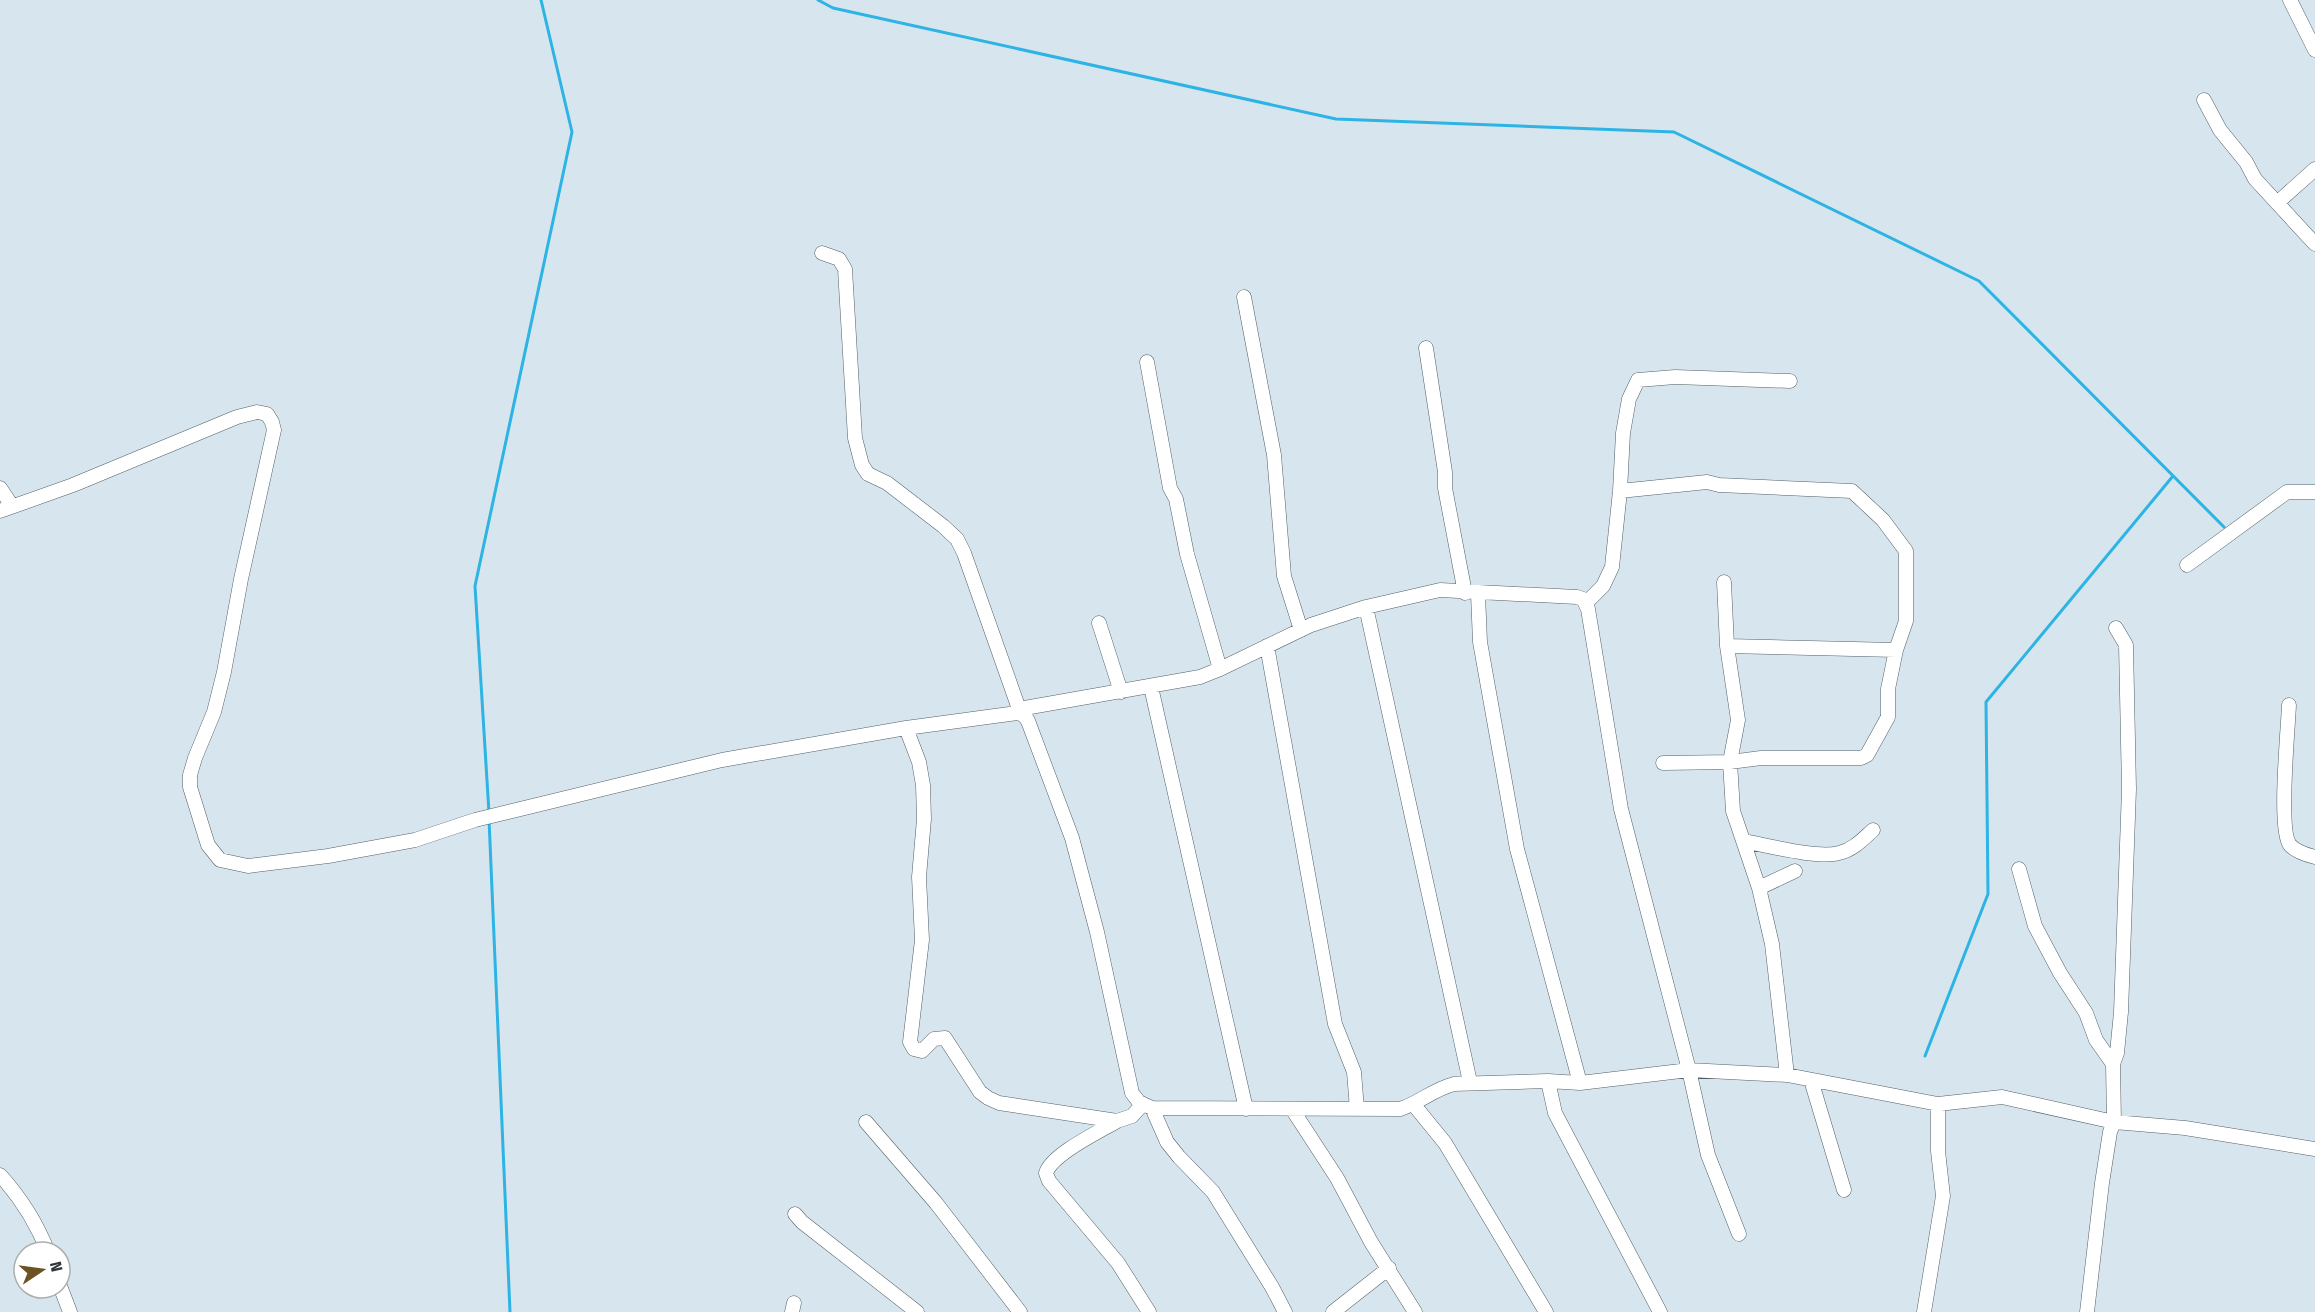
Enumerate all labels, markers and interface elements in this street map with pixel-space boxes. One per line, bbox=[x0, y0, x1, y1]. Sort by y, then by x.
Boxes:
north arrow bbox=[12, 1240, 72, 1300]
text: N bbox=[46, 1260, 66, 1274]

